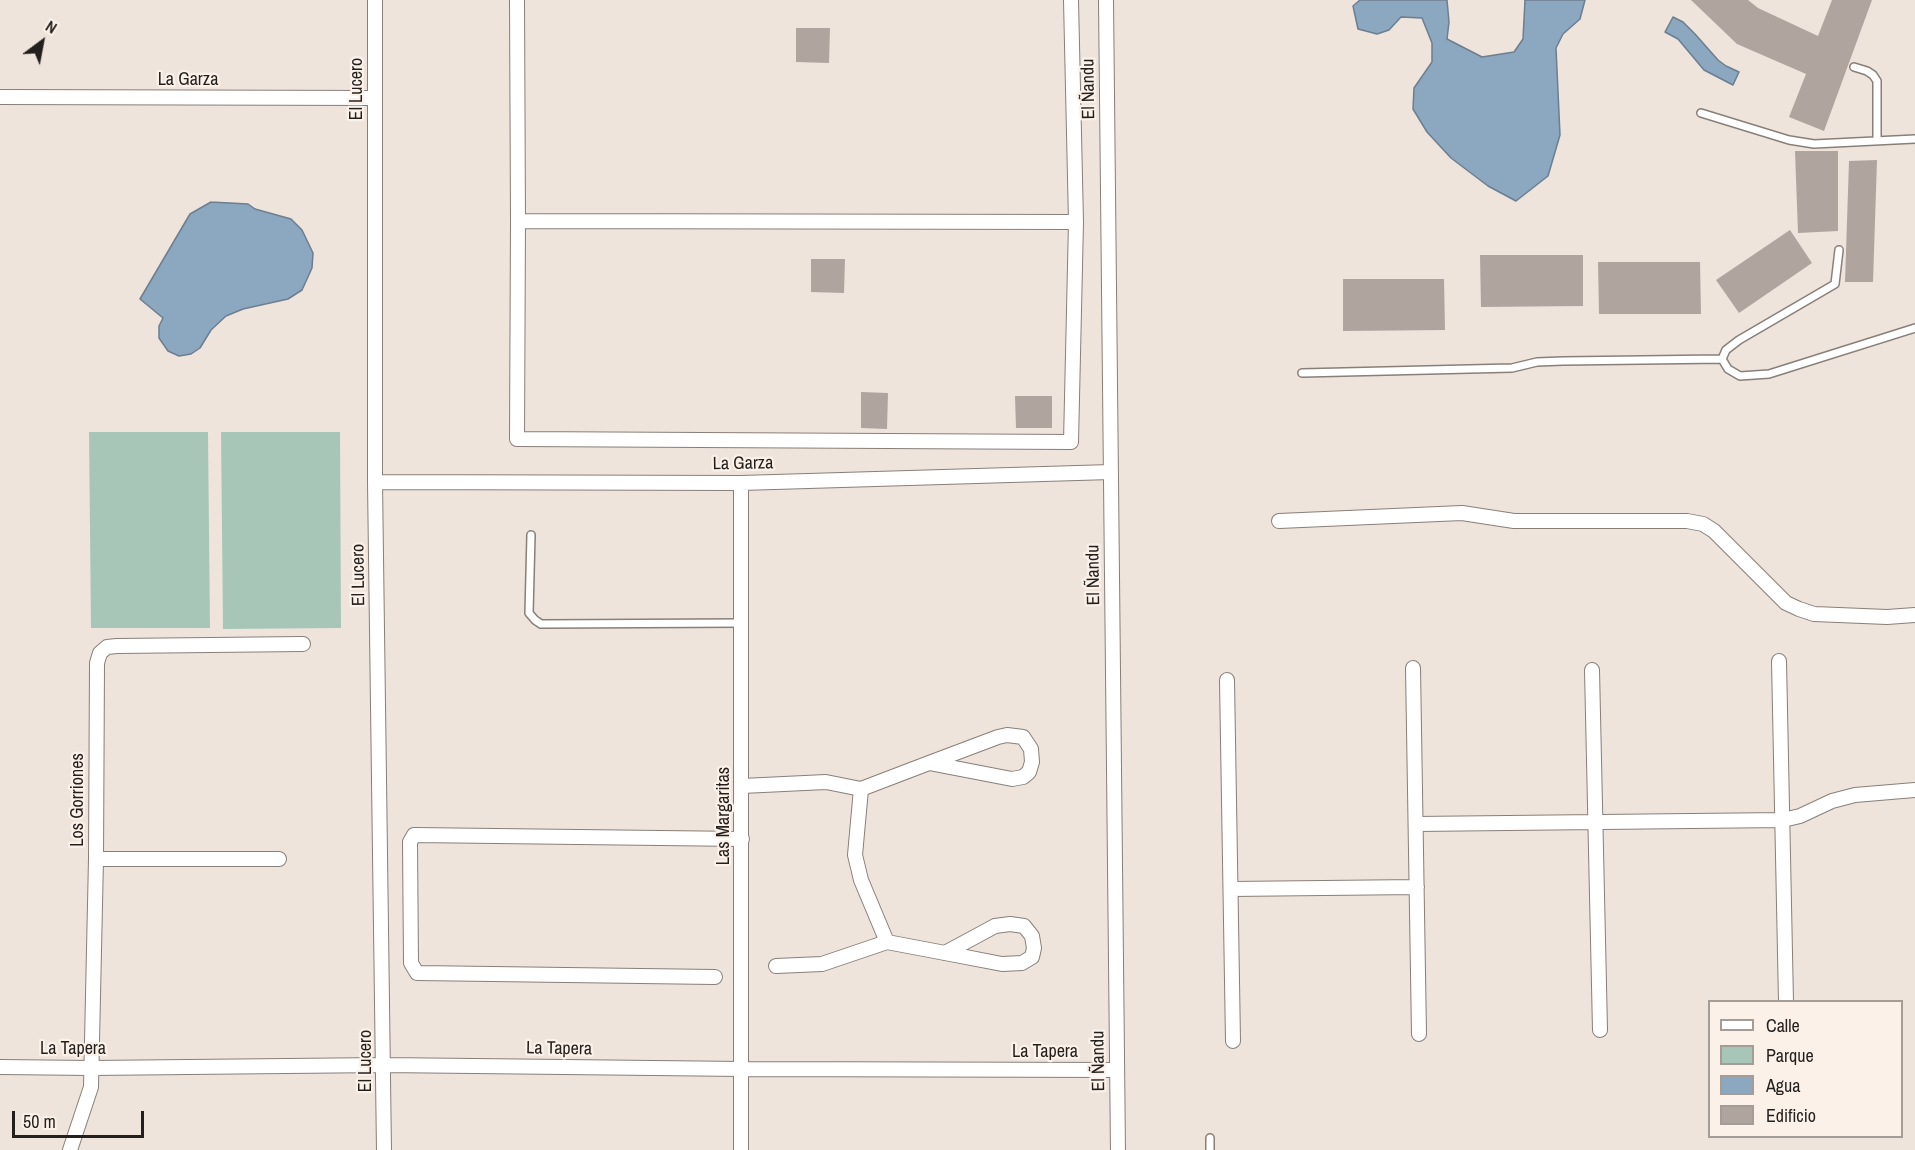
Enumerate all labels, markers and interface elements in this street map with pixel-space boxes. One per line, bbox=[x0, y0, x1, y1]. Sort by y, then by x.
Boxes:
north arrow bbox=[12, 12, 72, 72]
text: N bbox=[42, 15, 61, 39]
street label: El Lucero bbox=[346, 58, 368, 120]
street label: El Ñandu bbox=[1078, 58, 1100, 120]
street label: La Garza bbox=[158, 69, 218, 91]
street label: La Garza bbox=[712, 453, 774, 475]
street label: El Lucero bbox=[348, 544, 370, 606]
street label: El Ñandu bbox=[1083, 544, 1105, 606]
street label: Los Gorriones bbox=[67, 753, 89, 847]
street label: Las Margaritas bbox=[713, 767, 735, 865]
legend bbox=[1708, 1000, 1903, 1138]
text: Calle bbox=[1766, 1013, 1800, 1038]
street label: El Lucero bbox=[355, 1030, 377, 1092]
street label: El Ñandu bbox=[1088, 1030, 1110, 1092]
street label: La Tapera bbox=[40, 1038, 106, 1060]
street label: La Tapera bbox=[526, 1038, 592, 1060]
street label: La Tapera bbox=[1012, 1041, 1078, 1063]
text: Parque bbox=[1766, 1043, 1814, 1068]
text: Agua bbox=[1766, 1073, 1800, 1098]
scale bar bbox=[15, 1099, 147, 1137]
text: Edificio bbox=[1766, 1103, 1816, 1128]
text: 50 m bbox=[23, 1109, 56, 1134]

